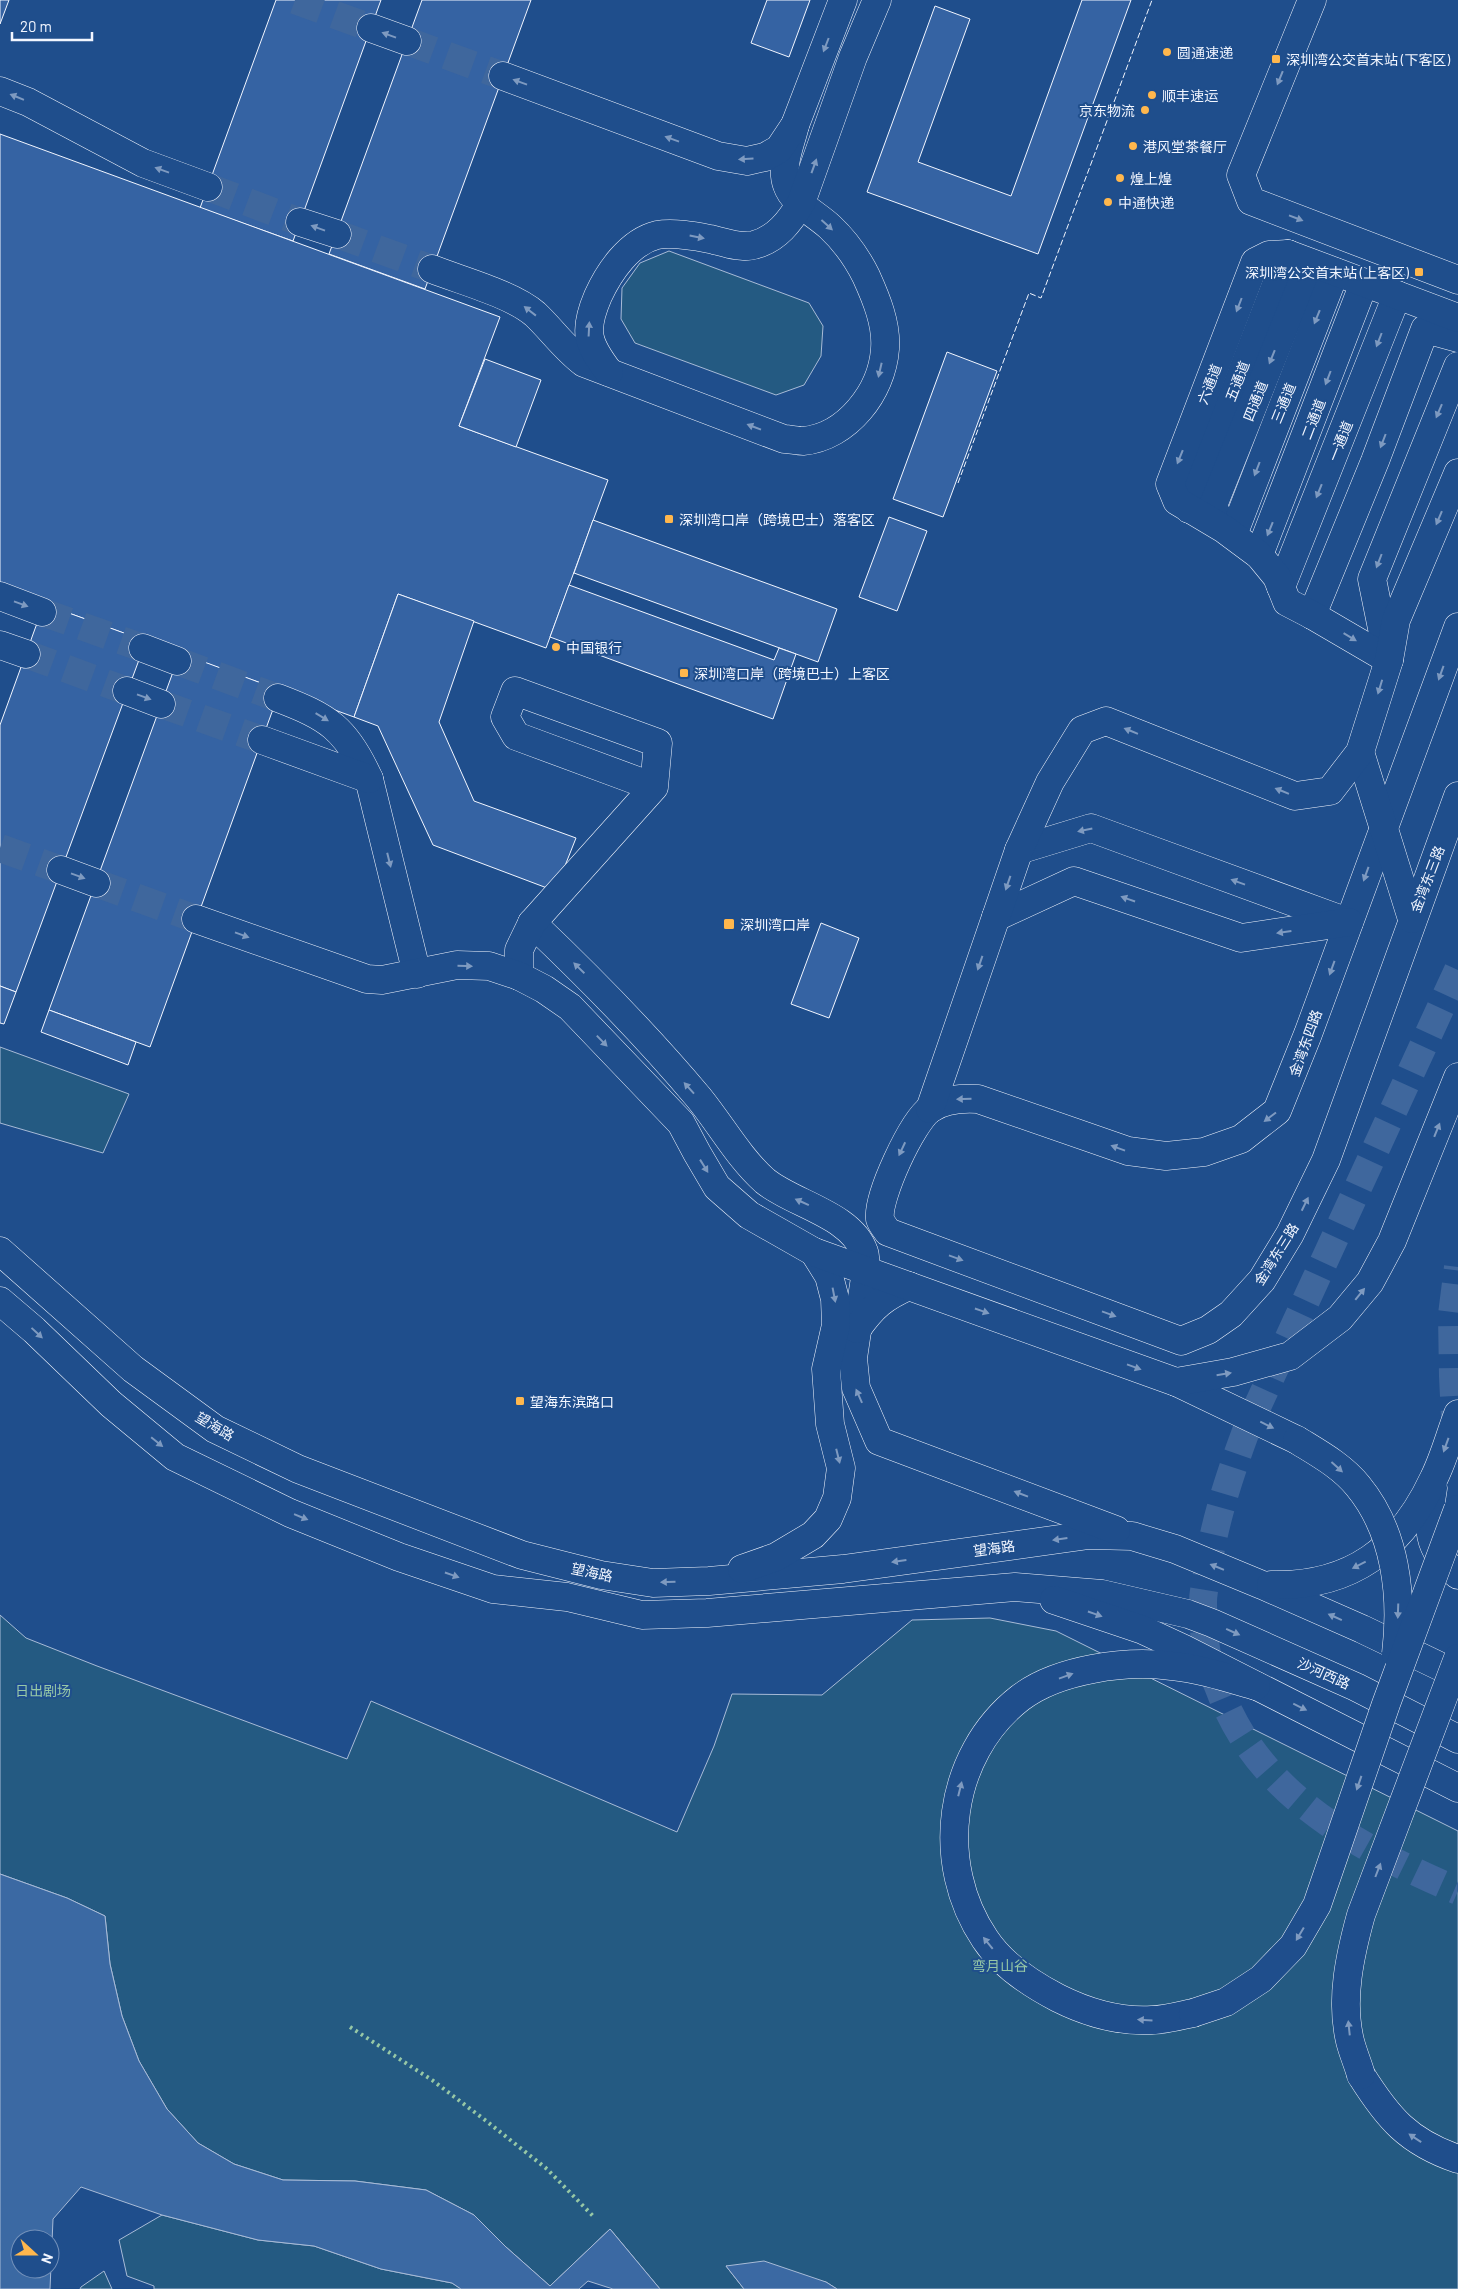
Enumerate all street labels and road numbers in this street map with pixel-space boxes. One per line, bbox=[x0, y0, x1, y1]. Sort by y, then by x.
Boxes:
street label: 五通道 bbox=[1222, 358, 1252, 404]
street label: 六通道 bbox=[1194, 361, 1224, 407]
street label: 四通道 bbox=[1239, 378, 1271, 424]
street label: 三通道 bbox=[1267, 380, 1299, 426]
street label: 二通道 bbox=[1298, 396, 1328, 442]
street label: 一通道 bbox=[1324, 418, 1356, 464]
street label: 金湾东三路 bbox=[1407, 843, 1447, 915]
street label: 金湾东四路 bbox=[1285, 1007, 1325, 1079]
street label: 金湾东三路 bbox=[1250, 1220, 1302, 1288]
street label: 望海路 bbox=[193, 1408, 237, 1444]
street label: 望海路 bbox=[972, 1537, 1016, 1559]
street label: 望海路 bbox=[570, 1559, 614, 1585]
street label: 沙河西路 bbox=[1295, 1654, 1353, 1692]

